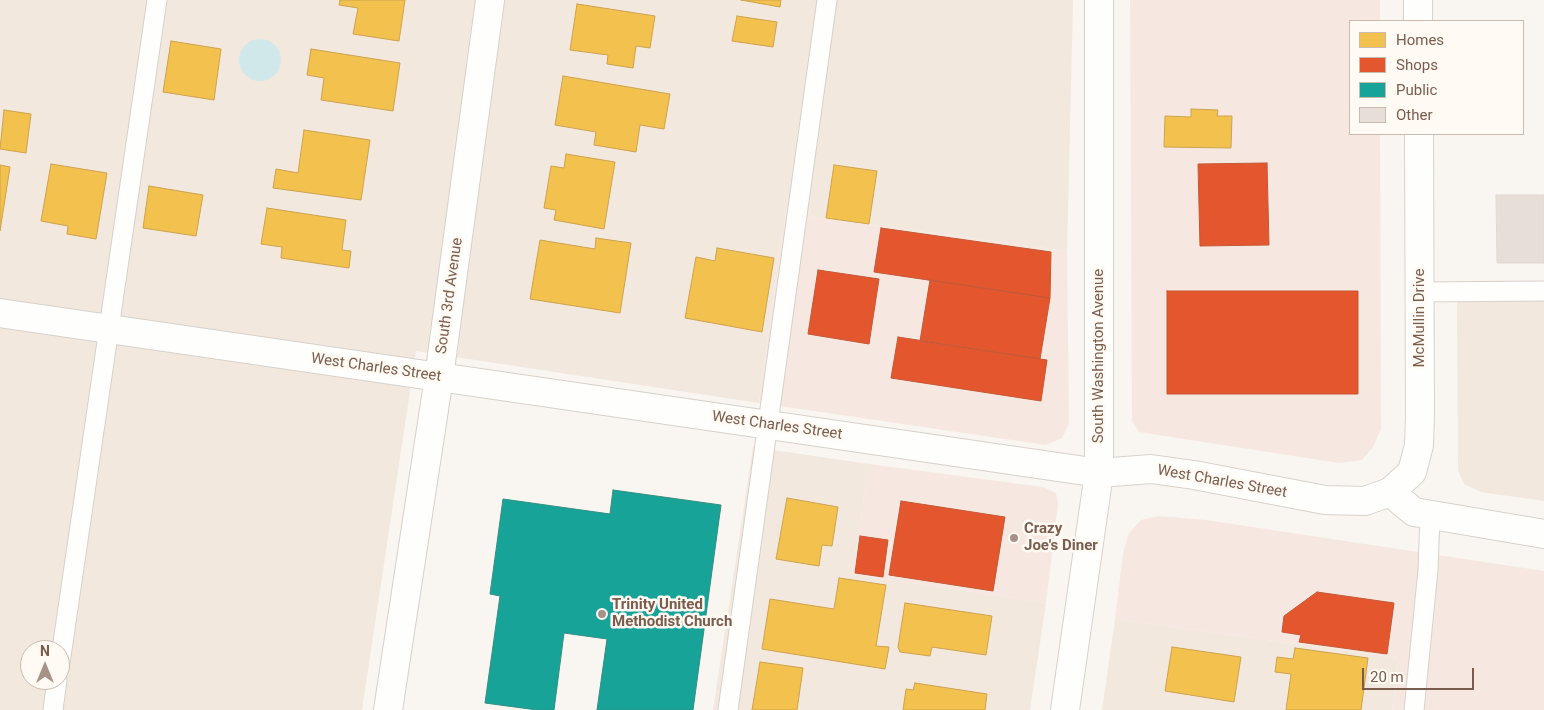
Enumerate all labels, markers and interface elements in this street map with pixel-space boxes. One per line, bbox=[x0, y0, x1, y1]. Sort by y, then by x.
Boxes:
legend bbox=[1349, 20, 1524, 135]
text: Homes bbox=[1396, 31, 1444, 49]
text: Shops bbox=[1396, 56, 1438, 74]
text: Public bbox=[1396, 81, 1437, 99]
text: Other bbox=[1396, 106, 1433, 124]
street label: South 3rd Avenue bbox=[433, 237, 467, 355]
street label: South Washington Avenue bbox=[1090, 269, 1108, 443]
street label: McMullin Drive bbox=[1411, 269, 1429, 367]
street label: West Charles Street bbox=[310, 350, 442, 386]
street label: West Charles Street bbox=[711, 408, 843, 444]
street label: West Charles Street bbox=[1156, 462, 1288, 502]
place label: Crazy Joe's Diner bbox=[1024, 520, 1098, 555]
marker: Crazy Joe's Diner bbox=[1008, 532, 1020, 544]
place label: Trinity United Methodist Church bbox=[612, 596, 732, 631]
marker: Trinity United Methodist Church bbox=[596, 608, 608, 620]
north arrow bbox=[20, 640, 70, 690]
text: N bbox=[40, 643, 50, 659]
scale bar bbox=[1364, 658, 1476, 690]
text: 20 m bbox=[1370, 668, 1404, 686]

